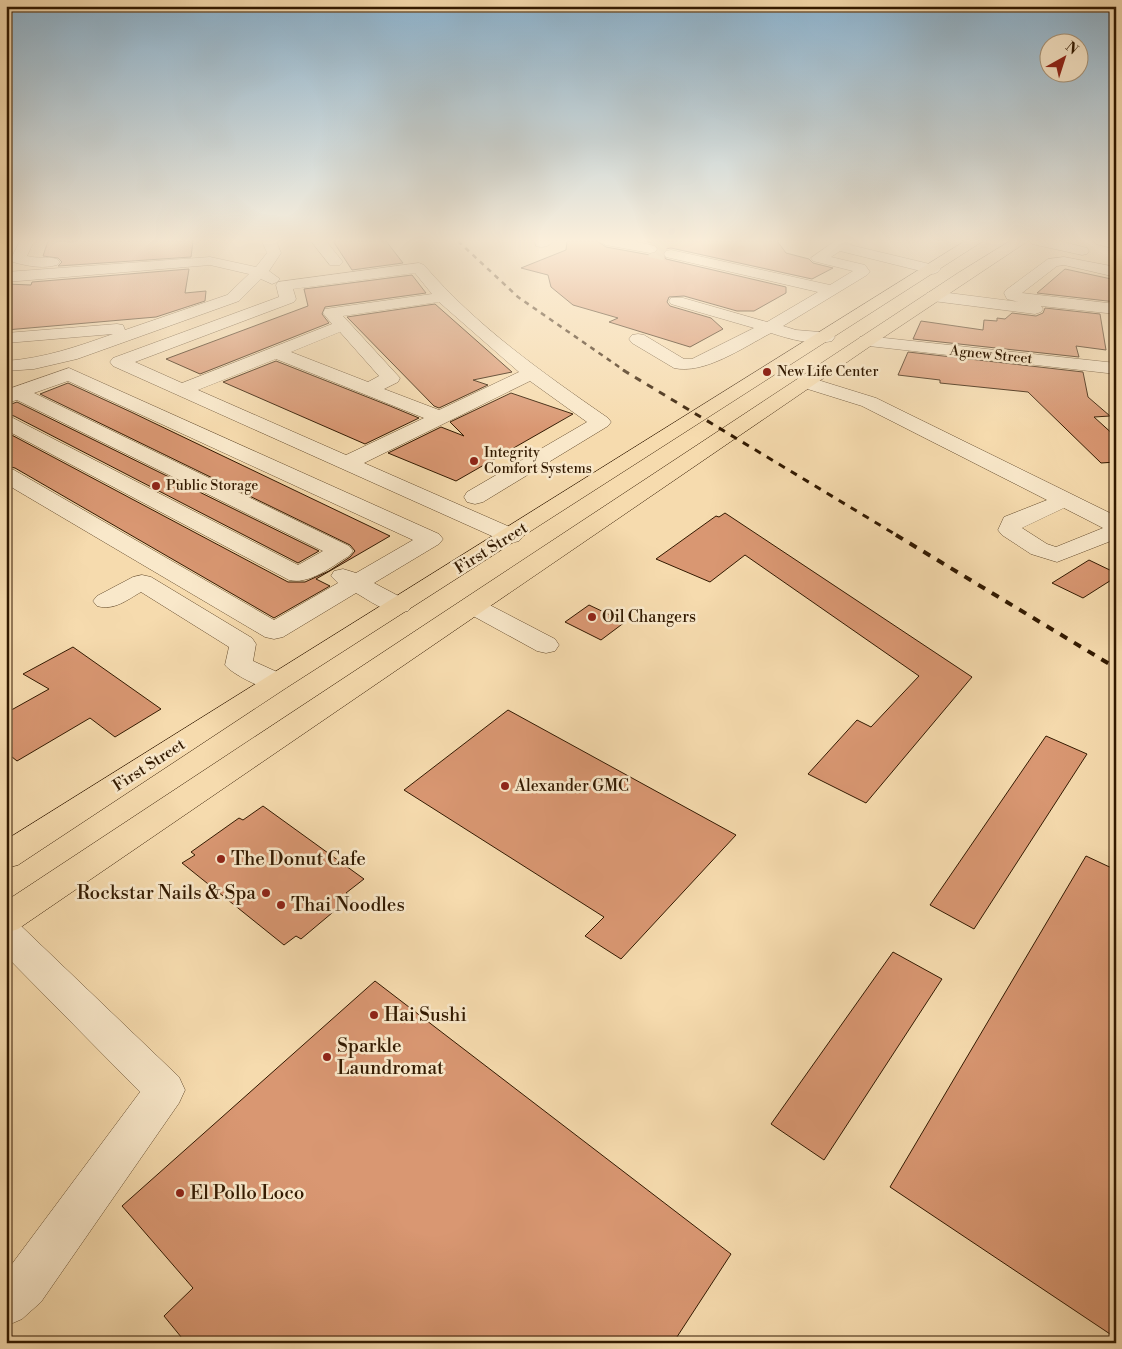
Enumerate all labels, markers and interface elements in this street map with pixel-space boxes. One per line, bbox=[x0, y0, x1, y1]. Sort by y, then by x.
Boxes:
north arrow bbox=[1040, 32, 1090, 82]
text: N bbox=[1062, 38, 1082, 59]
street label: Agnew Street bbox=[948, 342, 1033, 368]
place label: New Life Center bbox=[777, 363, 878, 381]
marker: New Life Center bbox=[761, 366, 773, 378]
place label: Integrity Comfort Systems bbox=[484, 444, 592, 478]
marker: Integrity Comfort Systems bbox=[468, 455, 480, 467]
place label: Public Storage bbox=[166, 477, 258, 495]
marker: Public Storage bbox=[150, 480, 162, 492]
street label: First Street bbox=[451, 518, 531, 578]
place label: Oil Changers bbox=[602, 607, 696, 627]
marker: Oil Changers bbox=[586, 611, 598, 623]
street label: First Street bbox=[109, 734, 189, 796]
place label: Alexander GMC bbox=[514, 776, 629, 796]
marker: Alexander GMC bbox=[499, 780, 511, 792]
place label: The Donut Cafe bbox=[231, 847, 366, 871]
marker: The Donut Cafe bbox=[215, 853, 227, 865]
place label: Rockstar Nails & Spa bbox=[77, 881, 256, 905]
marker: Rockstar Nails & Spa bbox=[260, 887, 272, 899]
place label: Thai Noodles bbox=[291, 893, 405, 917]
marker: Thai Noodles bbox=[275, 899, 287, 911]
place label: Hai Sushi bbox=[384, 1003, 467, 1027]
marker: Hai Sushi bbox=[368, 1009, 380, 1021]
place label: Sparkle Laundromat bbox=[337, 1034, 444, 1080]
marker: Sparkle Laundromat bbox=[321, 1051, 333, 1063]
place label: El Pollo Loco bbox=[190, 1181, 304, 1205]
marker: El Pollo Loco bbox=[174, 1187, 186, 1199]

